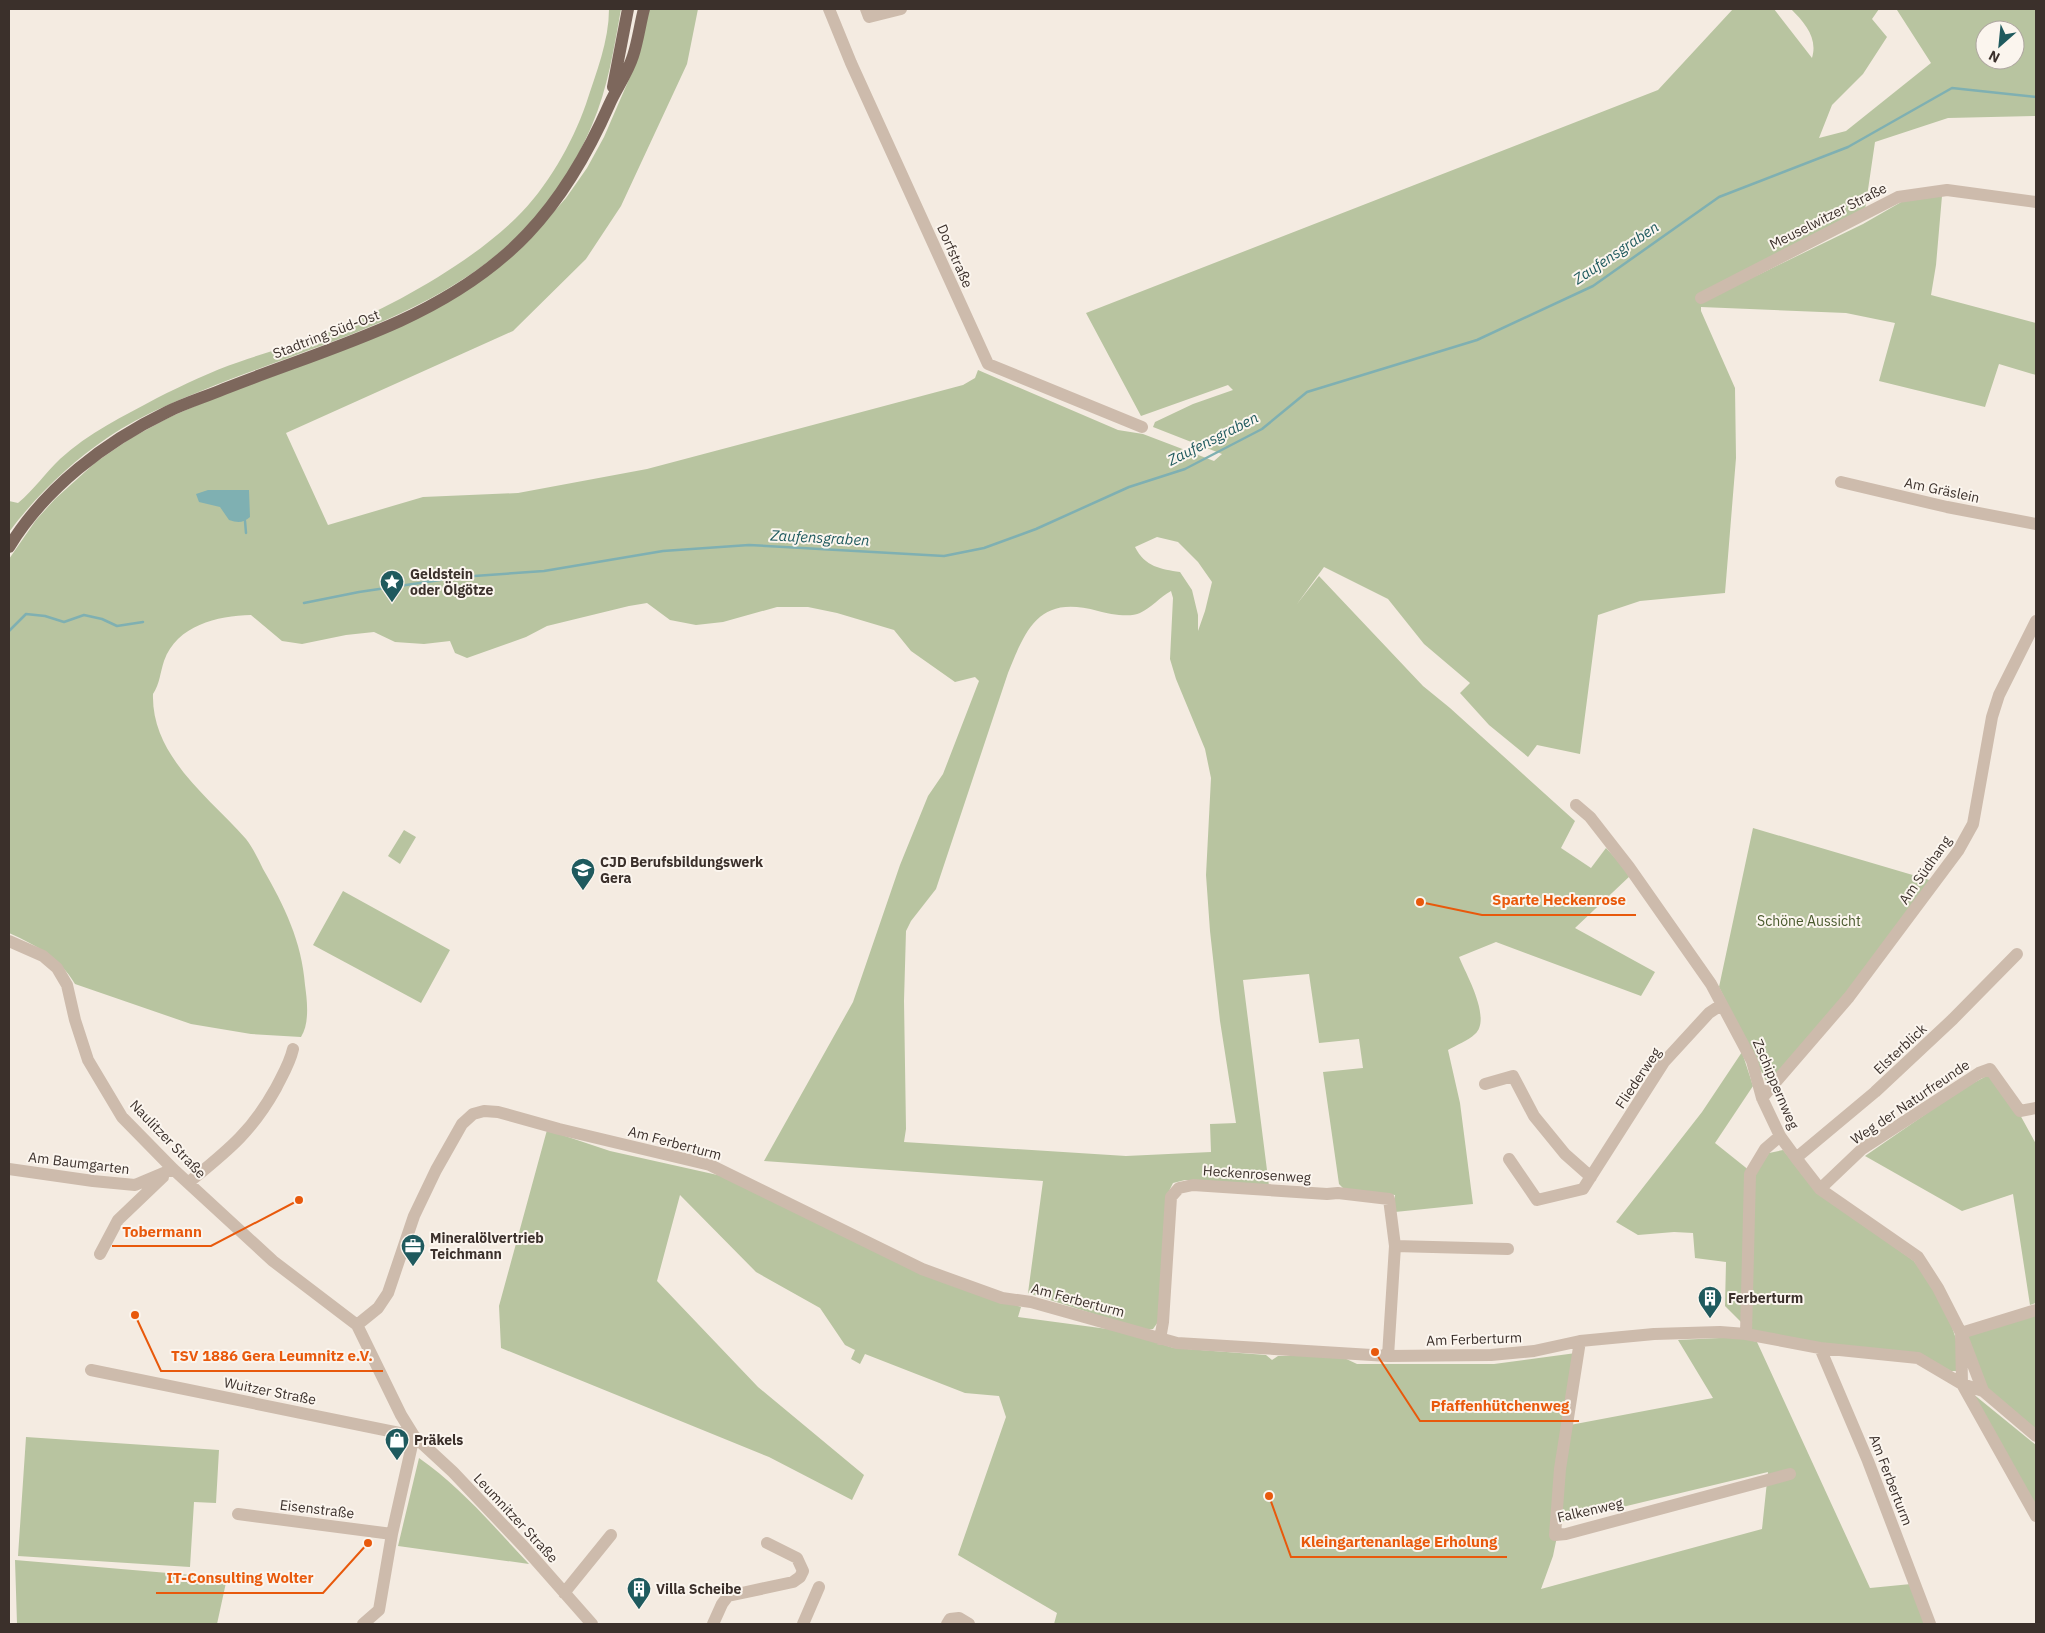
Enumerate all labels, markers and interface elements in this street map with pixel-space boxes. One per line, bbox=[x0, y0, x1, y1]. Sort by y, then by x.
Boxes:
north arrow bbox=[1975, 20, 2025, 70]
text: N bbox=[1985, 46, 2003, 67]
street label: Meuselwitzer Straße bbox=[1766, 179, 1890, 253]
water label: Zaufensgraben bbox=[1568, 217, 1662, 289]
street label: Dorfstraße bbox=[933, 221, 977, 291]
street label: Stadtring Süd-Ost bbox=[270, 305, 382, 363]
water label: Zaufensgraben bbox=[1163, 408, 1261, 470]
street label: Am Gräslein bbox=[1903, 473, 1981, 507]
water label: Zaufensgraben bbox=[769, 525, 870, 550]
place label: Geldstein oder Ölgötze bbox=[410, 565, 493, 599]
place icon: Geldstein oder Ölgötze bbox=[379, 569, 405, 603]
street label: Am Südhang bbox=[1895, 832, 1956, 908]
place label: CJD Berufsbildungswerk Gera bbox=[600, 853, 764, 887]
school or university icon: CJD Berufsbildungswerk Gera bbox=[570, 857, 596, 891]
callout: Sparte Heckenrose bbox=[1482, 885, 1636, 915]
text: Sparte Heckenrose bbox=[1492, 890, 1626, 909]
park label: Schöne Aussicht bbox=[1757, 912, 1861, 930]
street label: Elsterblick bbox=[1870, 1019, 1931, 1078]
street label: Zschippernweg bbox=[1749, 1036, 1803, 1132]
street label: Fliederweg bbox=[1611, 1044, 1665, 1112]
street label: Weg der Naturfreunde bbox=[1847, 1055, 1973, 1148]
street label: Naulitzer Straße bbox=[126, 1096, 210, 1182]
street label: Am Ferberturm bbox=[626, 1122, 724, 1164]
street label: Am Baumgarten bbox=[27, 1148, 131, 1178]
street label: Heckenrosenweg bbox=[1202, 1161, 1312, 1187]
callout: Tobermann bbox=[112, 1216, 211, 1246]
text: Tobermann bbox=[122, 1222, 202, 1241]
place label: Mineralölvertrieb Teichmann bbox=[430, 1229, 544, 1263]
office icon: Mineralölvertrieb Teichmann bbox=[400, 1233, 426, 1267]
street label: Am Ferberturm bbox=[1029, 1279, 1127, 1321]
building icon: Ferberturm bbox=[1697, 1285, 1723, 1319]
place label: Ferberturm bbox=[1728, 1289, 1803, 1307]
street label: Am Ferberturm bbox=[1426, 1328, 1522, 1350]
callout: TSV 1886 Gera Leumnitz e.V. bbox=[161, 1341, 383, 1371]
text: TSV 1886 Gera Leumnitz e.V. bbox=[171, 1346, 373, 1365]
street label: Wuitzer Straße bbox=[222, 1373, 318, 1409]
callout: Pfaffenhütchenweg bbox=[1420, 1391, 1579, 1421]
text: Pfaffenhütchenweg bbox=[1431, 1396, 1570, 1415]
shop icon: Präkels bbox=[384, 1427, 410, 1461]
place label: Präkels bbox=[414, 1431, 463, 1449]
street label: Am Ferberturm bbox=[1865, 1432, 1917, 1528]
street label: Leumnitzer Straße bbox=[470, 1470, 562, 1567]
street label: Falkenweg bbox=[1555, 1494, 1625, 1526]
street label: Eisenstraße bbox=[279, 1495, 356, 1523]
callout: Kleingartenanlage Erholung bbox=[1291, 1527, 1507, 1557]
text: Kleingartenanlage Erholung bbox=[1301, 1532, 1498, 1551]
callout: IT-Consulting Wolter bbox=[156, 1563, 323, 1593]
text: IT-Consulting Wolter bbox=[166, 1568, 314, 1587]
building icon: Villa Scheibe bbox=[626, 1576, 652, 1610]
place label: Villa Scheibe bbox=[656, 1580, 741, 1598]

